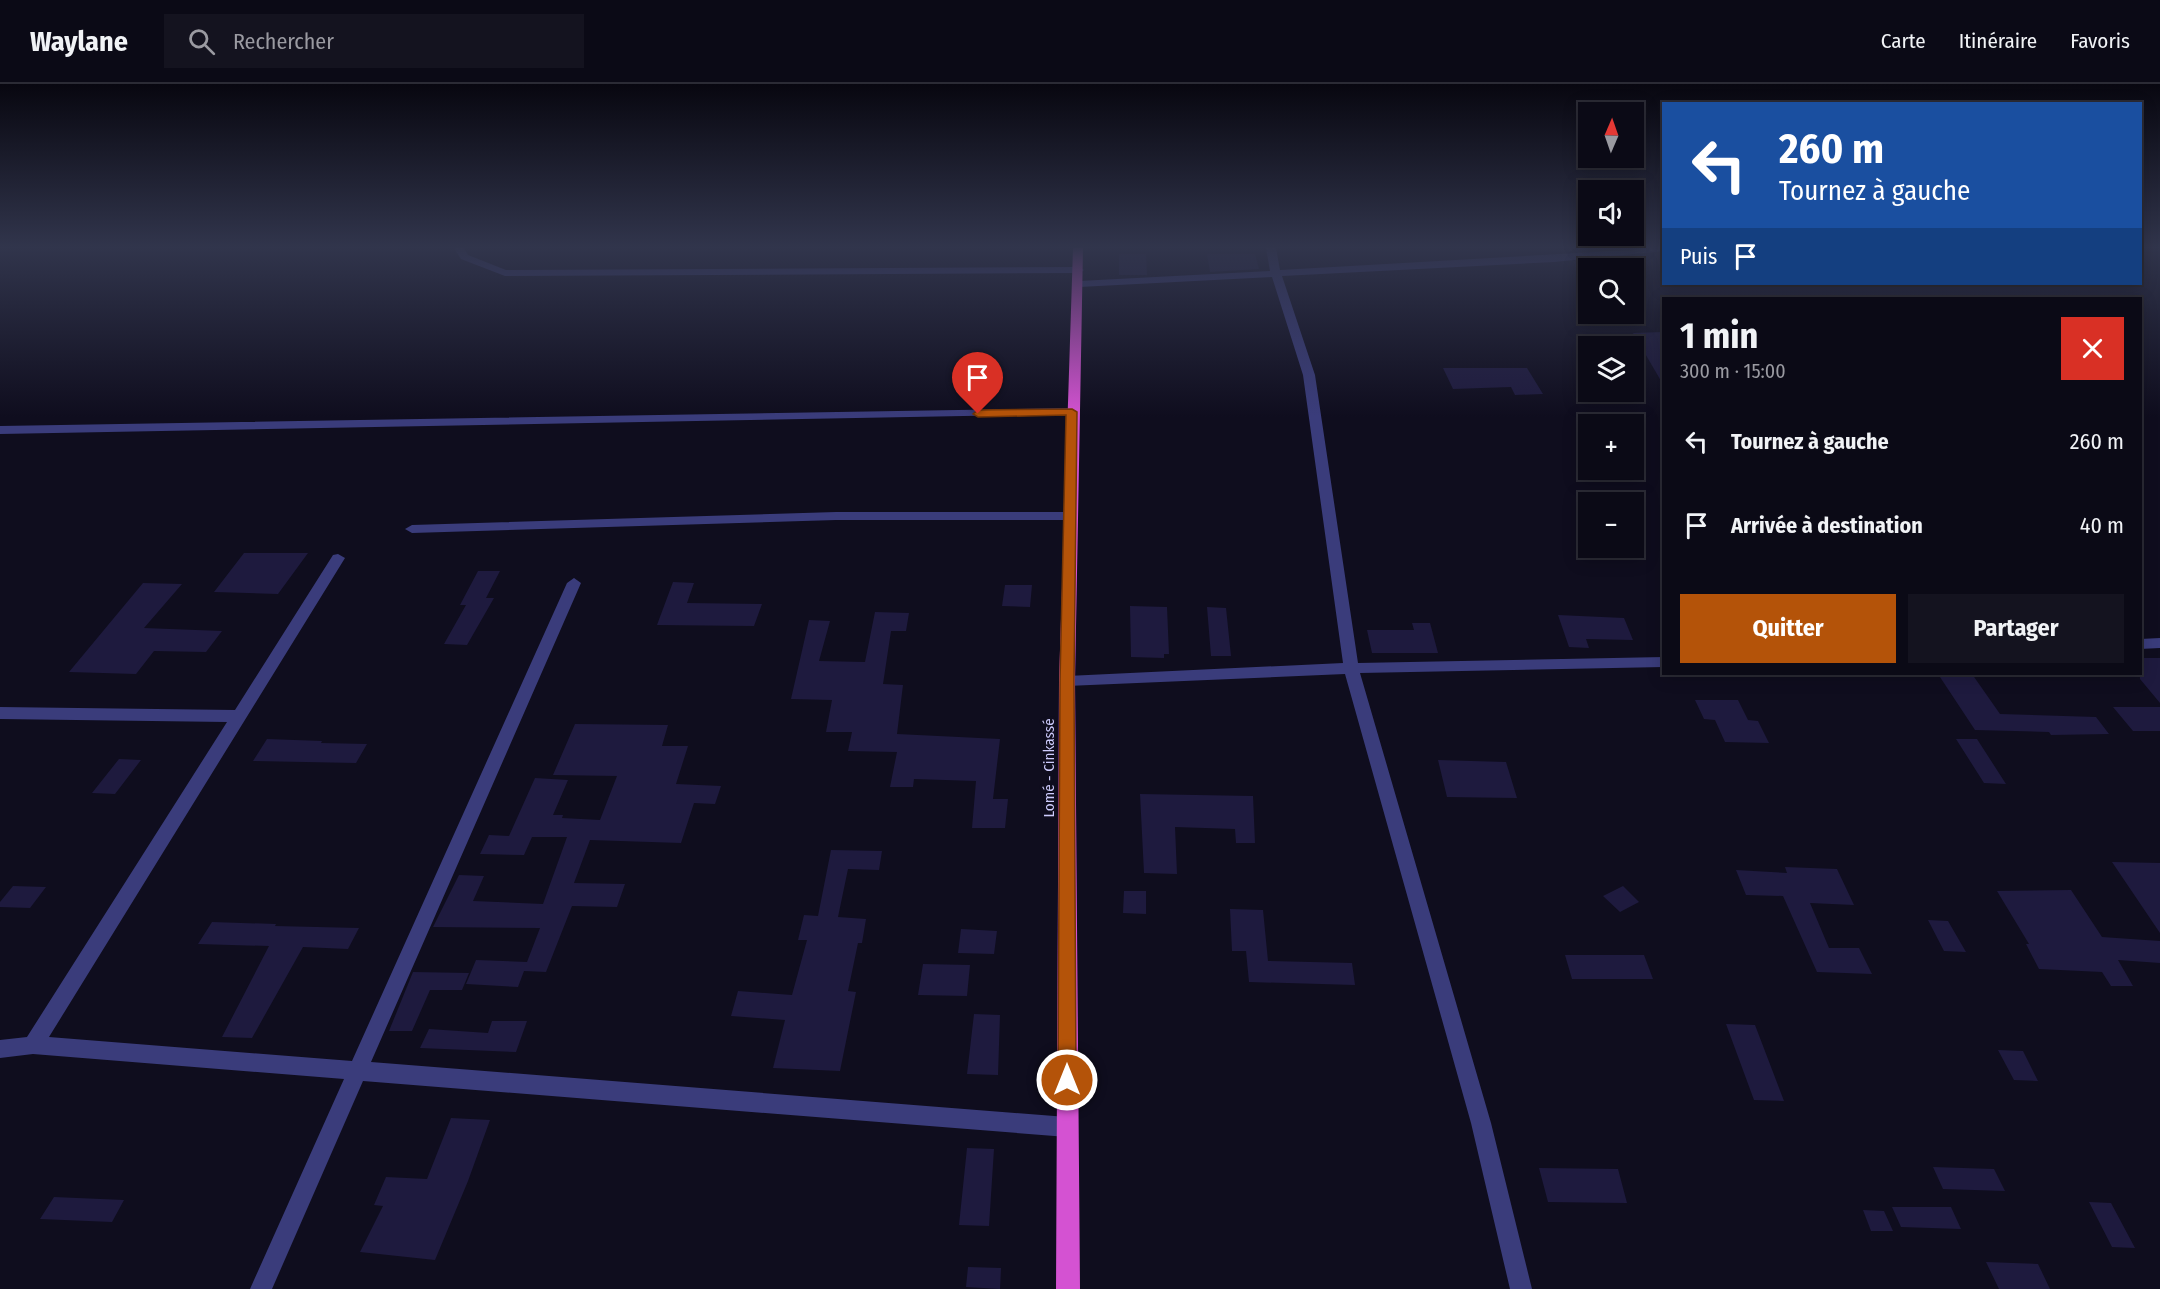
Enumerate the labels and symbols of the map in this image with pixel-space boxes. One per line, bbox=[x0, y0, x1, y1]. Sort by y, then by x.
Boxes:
north arrow bbox=[1578, 102, 1644, 168]
pin bbox=[952, 352, 1003, 414]
street label: Lomé - Cinkassé bbox=[1040, 718, 1058, 818]
position arrow bbox=[1035, 1048, 1099, 1112]

